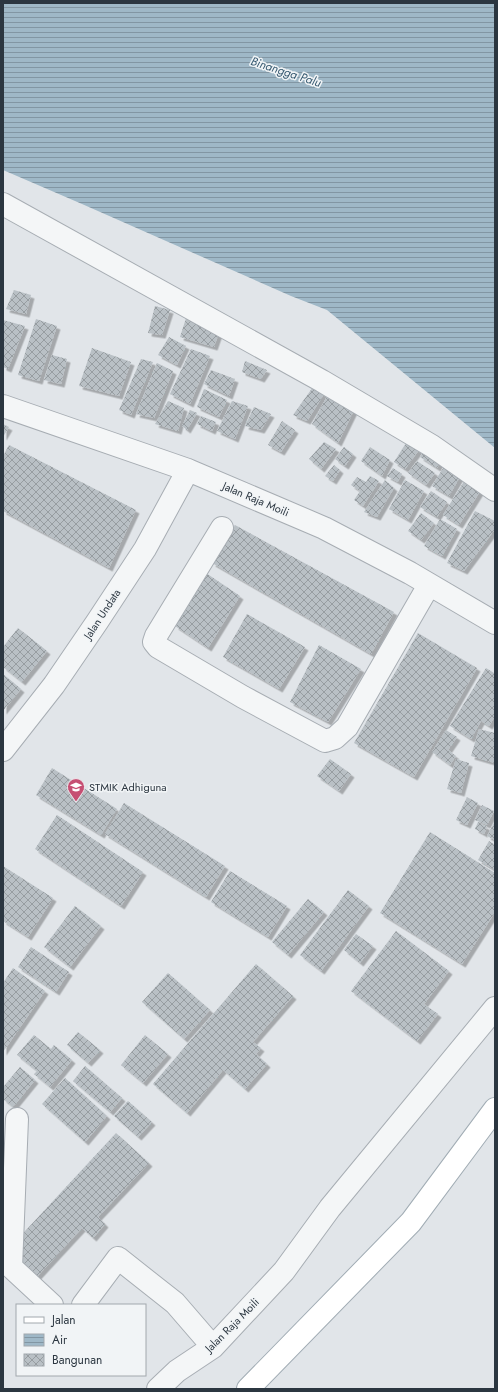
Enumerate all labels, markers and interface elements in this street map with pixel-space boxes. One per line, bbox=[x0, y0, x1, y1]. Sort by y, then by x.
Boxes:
water label: Binangga Palu bbox=[248, 52, 324, 92]
street label: Jalan Raja Moili bbox=[218, 477, 292, 520]
street label: Jalan Undata bbox=[79, 586, 124, 644]
school or university icon: STMIK Adhiguna bbox=[66, 777, 86, 802]
place label: STMIK Adhiguna bbox=[89, 779, 167, 795]
street label: Jalan Raja Moili bbox=[200, 1294, 263, 1357]
legend bbox=[16, 1304, 146, 1376]
text: Jalan bbox=[50, 1311, 75, 1329]
text: Air bbox=[52, 1331, 68, 1349]
text: Bangunan bbox=[52, 1351, 102, 1369]

